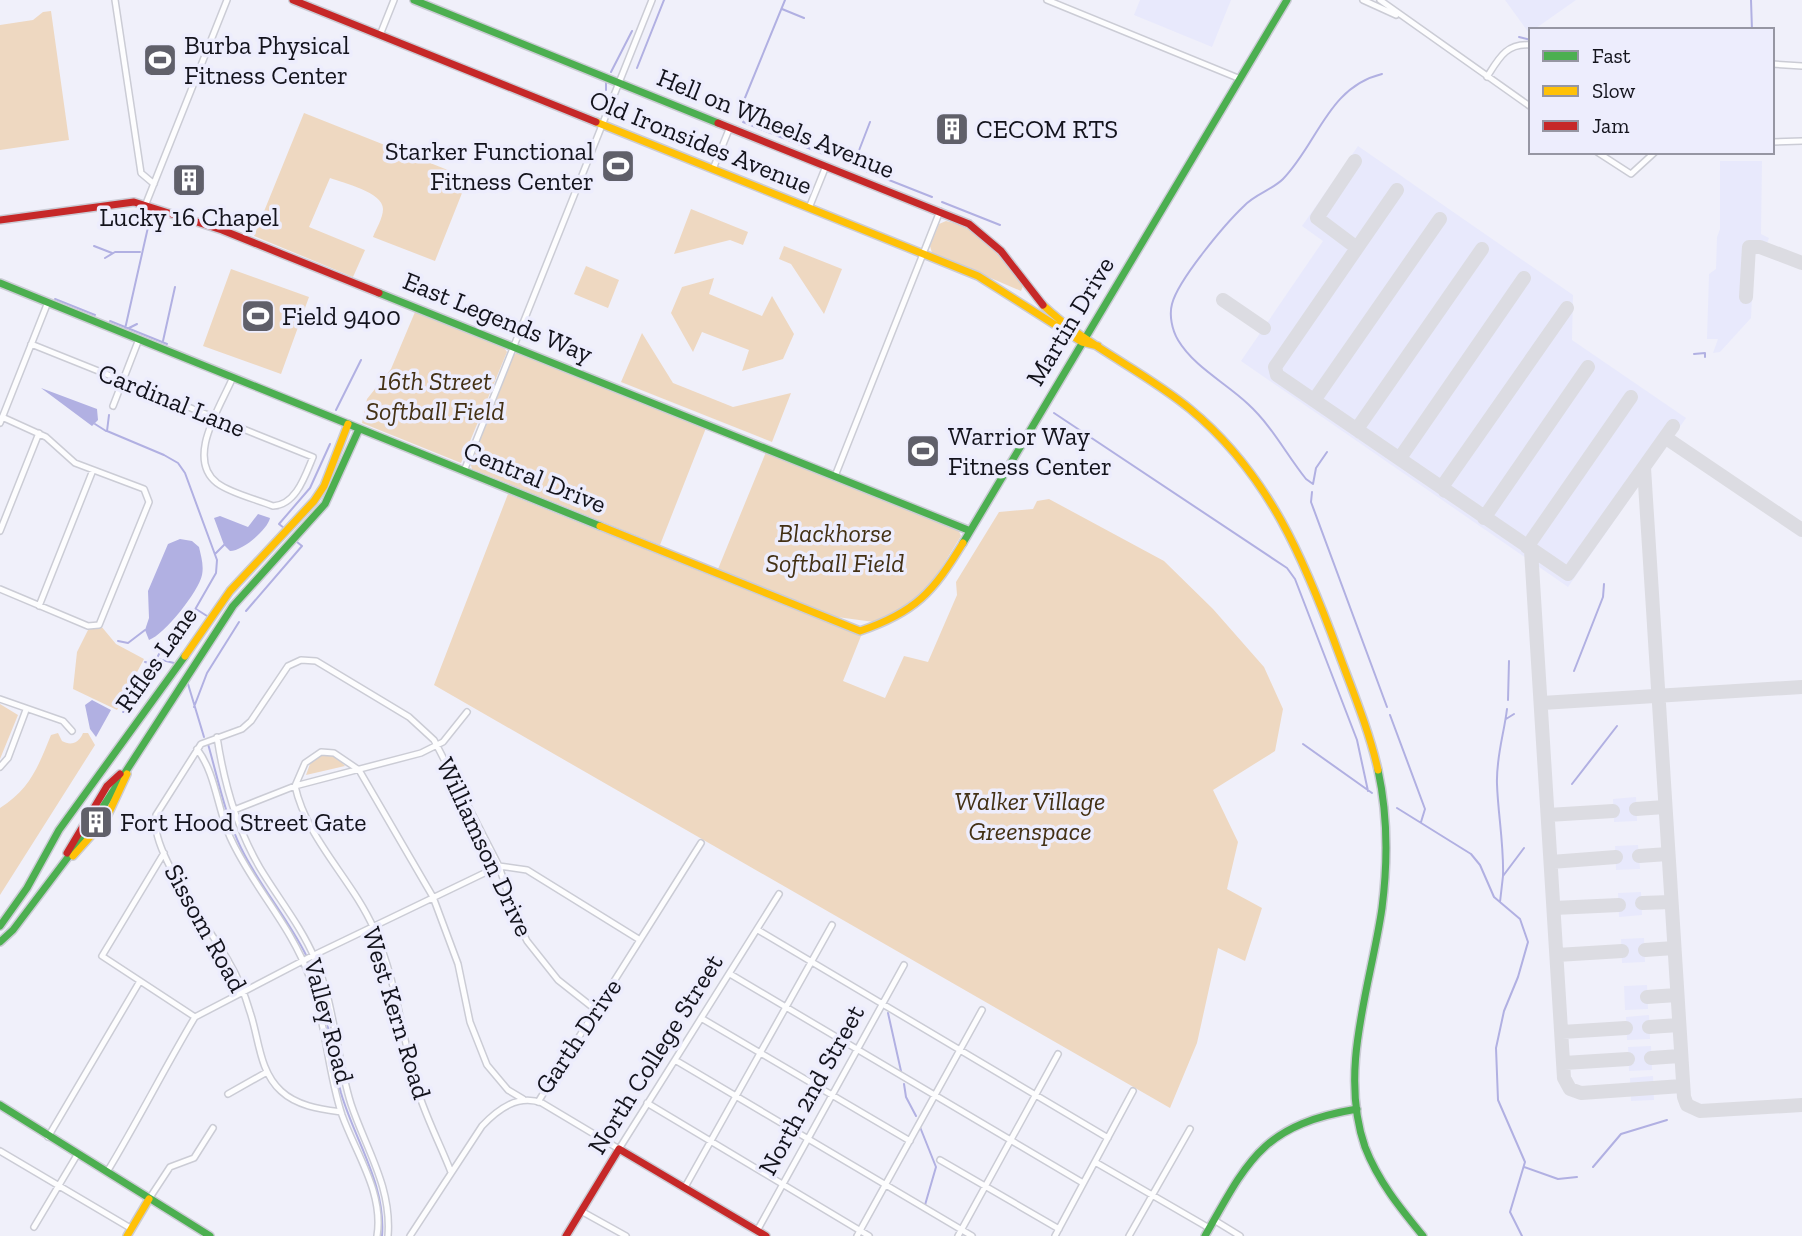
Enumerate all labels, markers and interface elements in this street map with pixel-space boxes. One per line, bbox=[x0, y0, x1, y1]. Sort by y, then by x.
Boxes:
legend bbox=[1529, 28, 1774, 154]
place label: Burba Physical Fitness Center bbox=[184, 29, 350, 91]
sports icon: Burba Physical Fitness Center bbox=[141, 41, 179, 79]
text: Fast bbox=[1592, 43, 1631, 68]
street label: Hell on Wheels Avenue bbox=[653, 61, 899, 185]
text: Slow bbox=[1592, 78, 1635, 103]
street label: Old Ironsides Avenue bbox=[585, 83, 817, 201]
building icon: CECOM RTS bbox=[933, 110, 971, 148]
place label: CECOM RTS bbox=[976, 113, 1118, 145]
text: Jam bbox=[1592, 113, 1629, 138]
place label: Starker Functional Fitness Center bbox=[385, 135, 594, 197]
sports icon: Starker Functional Fitness Center bbox=[599, 147, 637, 185]
building icon: Lucky 16 Chapel bbox=[170, 161, 208, 199]
place label: Lucky 16 Chapel bbox=[99, 201, 279, 233]
street label: Martin Drive bbox=[1019, 251, 1121, 391]
street label: East Legends Way bbox=[399, 264, 598, 370]
sports icon: Field 9400 bbox=[239, 297, 277, 335]
place label: Field 9400 bbox=[282, 300, 401, 332]
street label: Cardinal Lane bbox=[94, 356, 250, 444]
park label: 16th Street Softball Field bbox=[366, 365, 504, 427]
place label: Warrior Way Fitness Center bbox=[948, 420, 1112, 482]
sports icon: Warrior Way Fitness Center bbox=[904, 432, 942, 470]
street label: Central Drive bbox=[459, 434, 611, 520]
park label: Blackhorse Softball Field bbox=[766, 517, 904, 579]
street label: Rifles Lane bbox=[108, 600, 204, 718]
street label: Williamson Drive bbox=[430, 752, 540, 942]
park label: Walker Village Greenspace bbox=[955, 785, 1105, 847]
building icon: Fort Hood Street Gate bbox=[77, 803, 115, 841]
place label: Fort Hood Street Gate bbox=[120, 806, 366, 838]
street label: Sissom Road bbox=[158, 858, 254, 998]
street label: West Kern Road bbox=[356, 923, 438, 1103]
street label: North College Street bbox=[581, 948, 730, 1160]
street label: Valley Road bbox=[297, 954, 361, 1087]
street label: Garth Drive bbox=[528, 972, 628, 1100]
street label: North 2nd Street bbox=[751, 999, 871, 1181]

